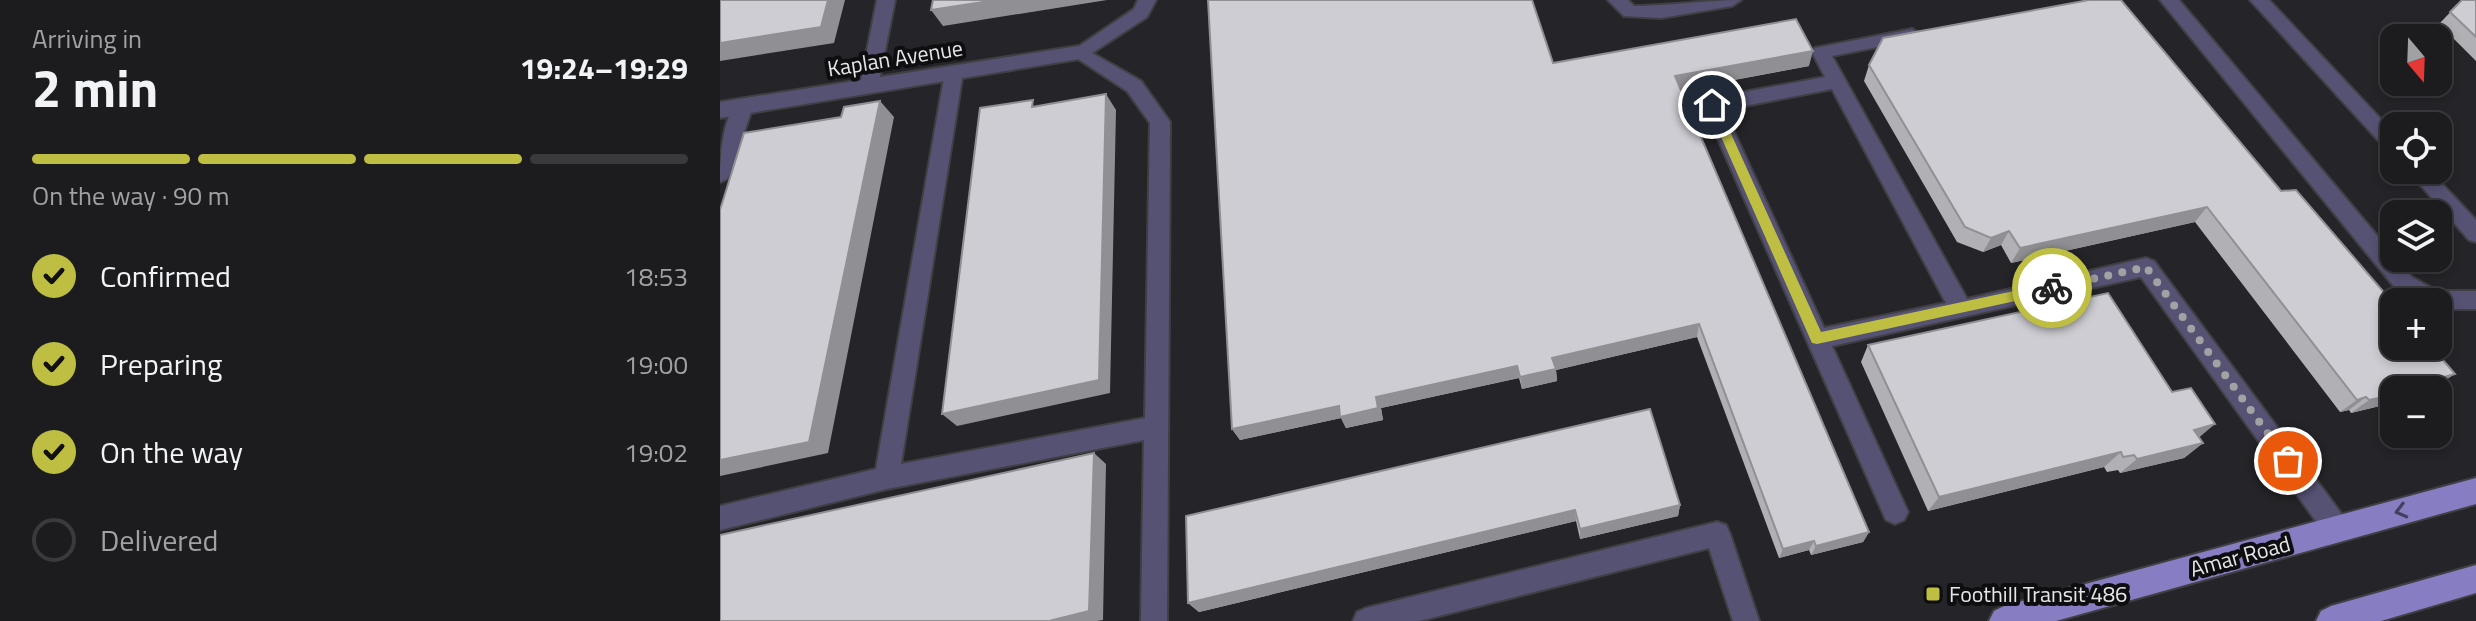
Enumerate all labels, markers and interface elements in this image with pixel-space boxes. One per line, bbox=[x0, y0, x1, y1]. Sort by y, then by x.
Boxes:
text: Arriving in bbox=[32, 19, 142, 58]
north arrow bbox=[2380, 24, 2452, 96]
map controls bbox=[2380, 24, 2452, 448]
street label: Kaplan Avenue bbox=[825, 31, 965, 85]
text: 19:24–19:29 bbox=[520, 45, 688, 91]
text: 2 min bbox=[32, 48, 158, 127]
pin bbox=[1678, 71, 1746, 139]
icon: home bbox=[1690, 83, 1734, 127]
button: locate bbox=[2380, 112, 2452, 184]
text: On the way · 90 m bbox=[32, 176, 230, 215]
button: layers bbox=[2380, 200, 2452, 272]
courier bbox=[2012, 248, 2092, 328]
text: Confirmed bbox=[100, 253, 231, 299]
icon: check bbox=[32, 254, 76, 298]
text: 18:53 bbox=[624, 257, 688, 296]
icon: bike bbox=[2030, 266, 2074, 310]
button: + bbox=[2380, 288, 2452, 360]
text: Preparing bbox=[100, 341, 222, 387]
icon: check bbox=[32, 342, 76, 386]
text: 19:00 bbox=[624, 345, 688, 384]
button: − bbox=[2380, 376, 2452, 448]
pin bbox=[2254, 427, 2322, 495]
text: On the way bbox=[100, 429, 243, 475]
icon: check bbox=[32, 430, 76, 474]
text: 19:02 bbox=[624, 433, 688, 472]
icon: bag bbox=[2266, 439, 2310, 483]
one-way arrow bbox=[2394, 502, 2408, 519]
text: Delivered bbox=[100, 517, 218, 563]
street label: Amar Road bbox=[2186, 526, 2294, 586]
place label: Foothill Transit 486 bbox=[1949, 577, 2127, 611]
marker: Foothill Transit 486 bbox=[1924, 585, 1942, 603]

